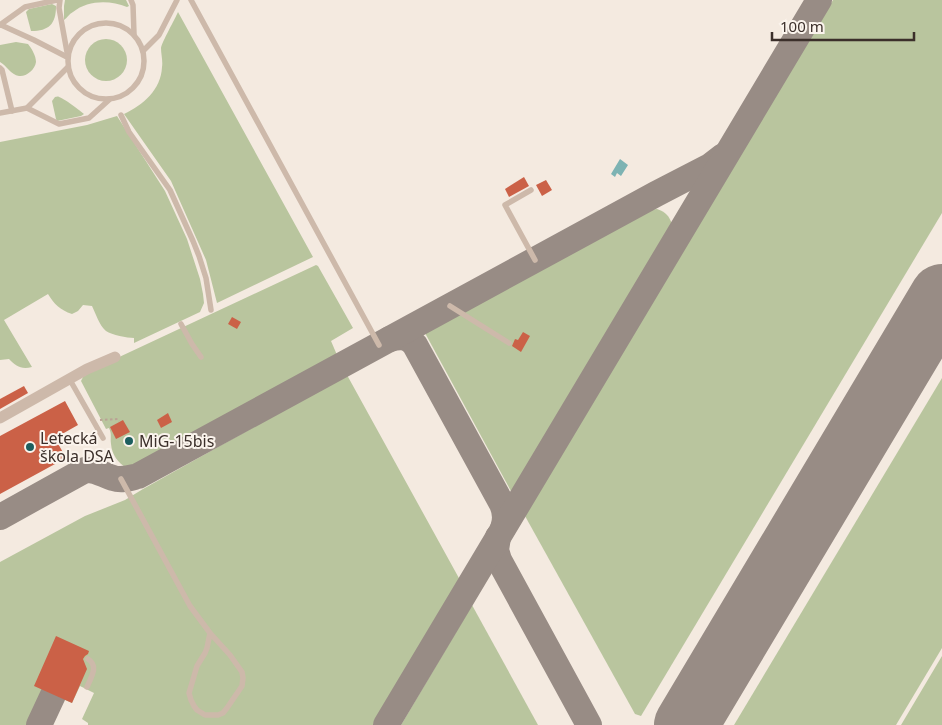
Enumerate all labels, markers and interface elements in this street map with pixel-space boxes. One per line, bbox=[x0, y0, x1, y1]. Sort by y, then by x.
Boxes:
scale bar bbox=[772, 10, 914, 42]
text: 100 m bbox=[780, 16, 824, 36]
place label: Letecká škola DSA bbox=[40, 427, 115, 467]
place label: MiG-15bis bbox=[139, 430, 214, 452]
marker: MiG-15bis bbox=[123, 435, 135, 447]
marker: Letecká škola DSA bbox=[24, 441, 36, 453]

